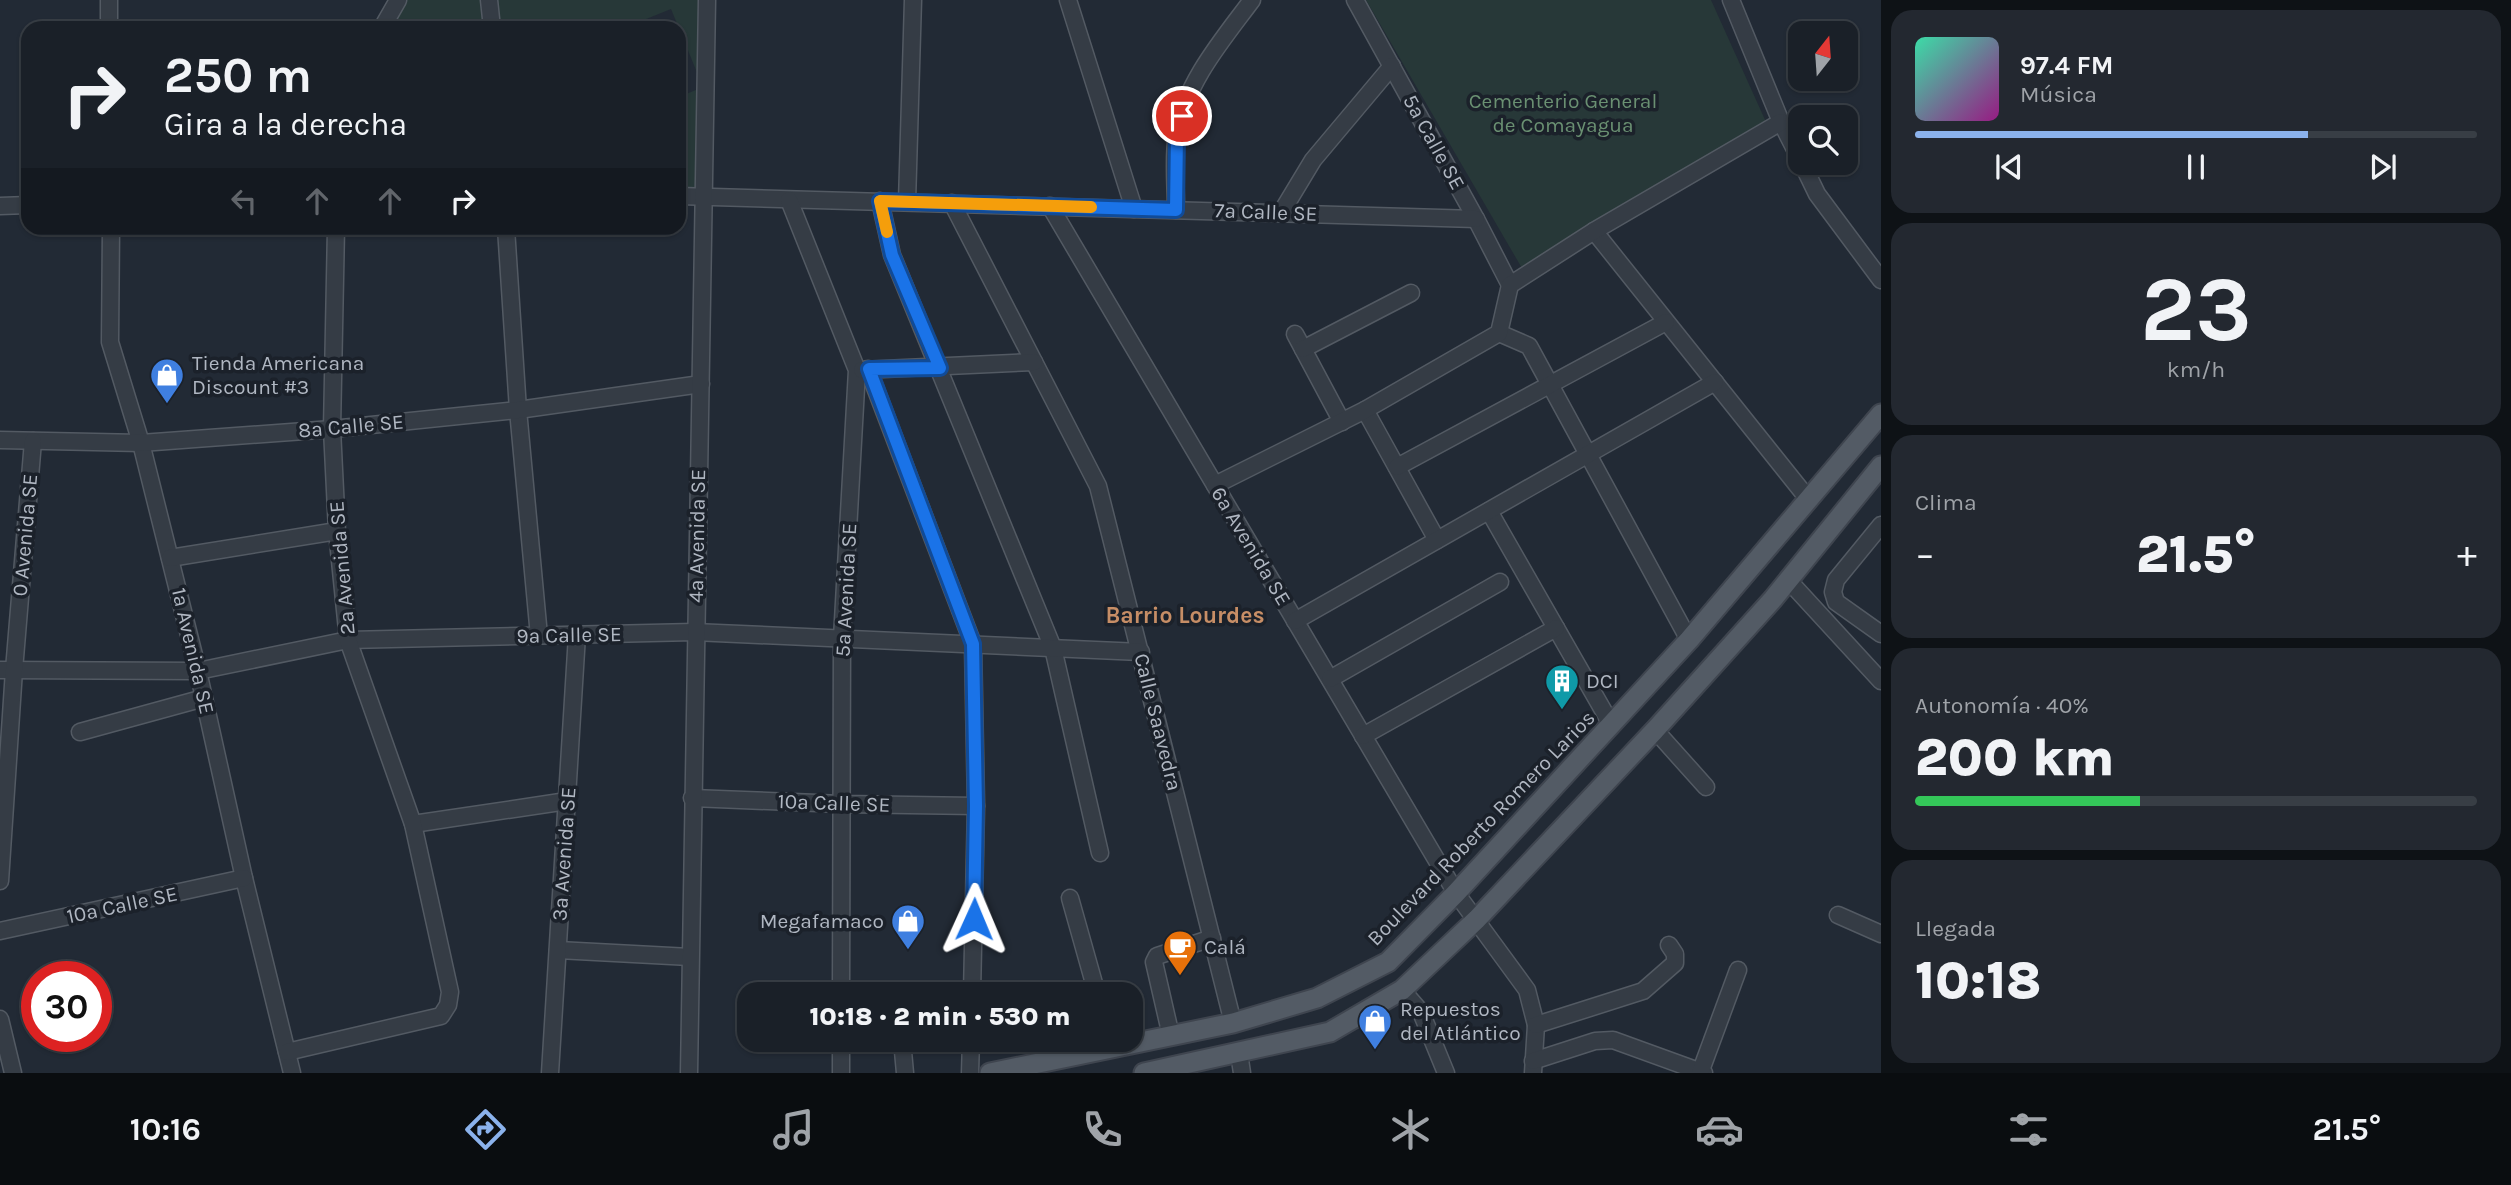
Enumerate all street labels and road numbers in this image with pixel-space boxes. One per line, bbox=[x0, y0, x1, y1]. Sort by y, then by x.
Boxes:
street label: 5a Calle SE bbox=[1398, 90, 1470, 194]
street label: 7a Calle SE bbox=[1214, 198, 1318, 226]
street label: 8a Calle SE bbox=[297, 409, 405, 443]
street label: 4a Avenida SE bbox=[684, 469, 710, 603]
street label: 0 Avenida SE bbox=[8, 473, 42, 597]
street label: 6a Avenida SE bbox=[1206, 482, 1296, 610]
street label: 2a Avenida SE bbox=[324, 500, 360, 636]
street label: 5a Avenida SE bbox=[831, 523, 861, 657]
street label: 1a Avenida SE bbox=[167, 586, 219, 716]
street label: 9a Calle SE bbox=[516, 622, 622, 648]
street label: Calle Saavedra bbox=[1129, 651, 1187, 793]
street label: Boulevard Roberto Romero Larios bbox=[1362, 706, 1600, 950]
street label: 3a Avenida SE bbox=[547, 786, 581, 922]
street label: 10a Calle SE bbox=[777, 789, 891, 817]
street label: 10a Calle SE bbox=[65, 882, 179, 928]

